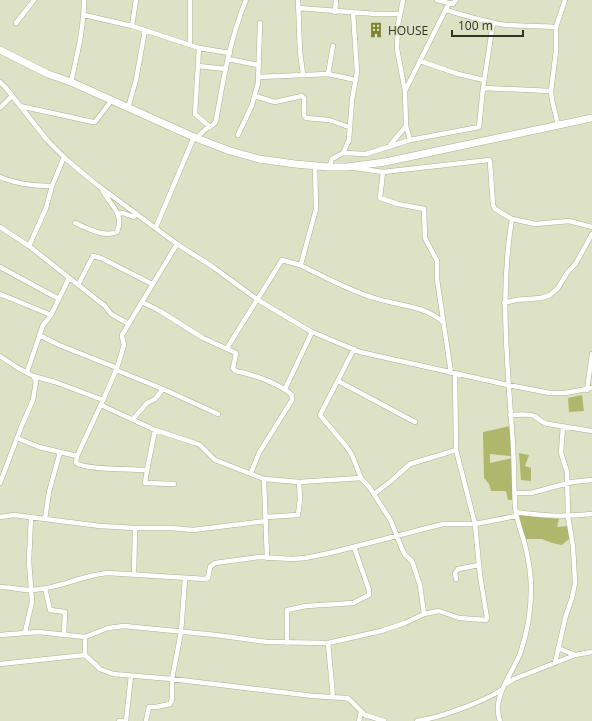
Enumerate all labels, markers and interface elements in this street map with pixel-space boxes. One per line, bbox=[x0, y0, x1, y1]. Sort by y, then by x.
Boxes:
scale bar bbox=[452, 12, 523, 38]
text: 100 m bbox=[458, 17, 493, 34]
building icon: HOUSE bbox=[367, 21, 385, 39]
place label: HOUSE bbox=[388, 22, 428, 39]

